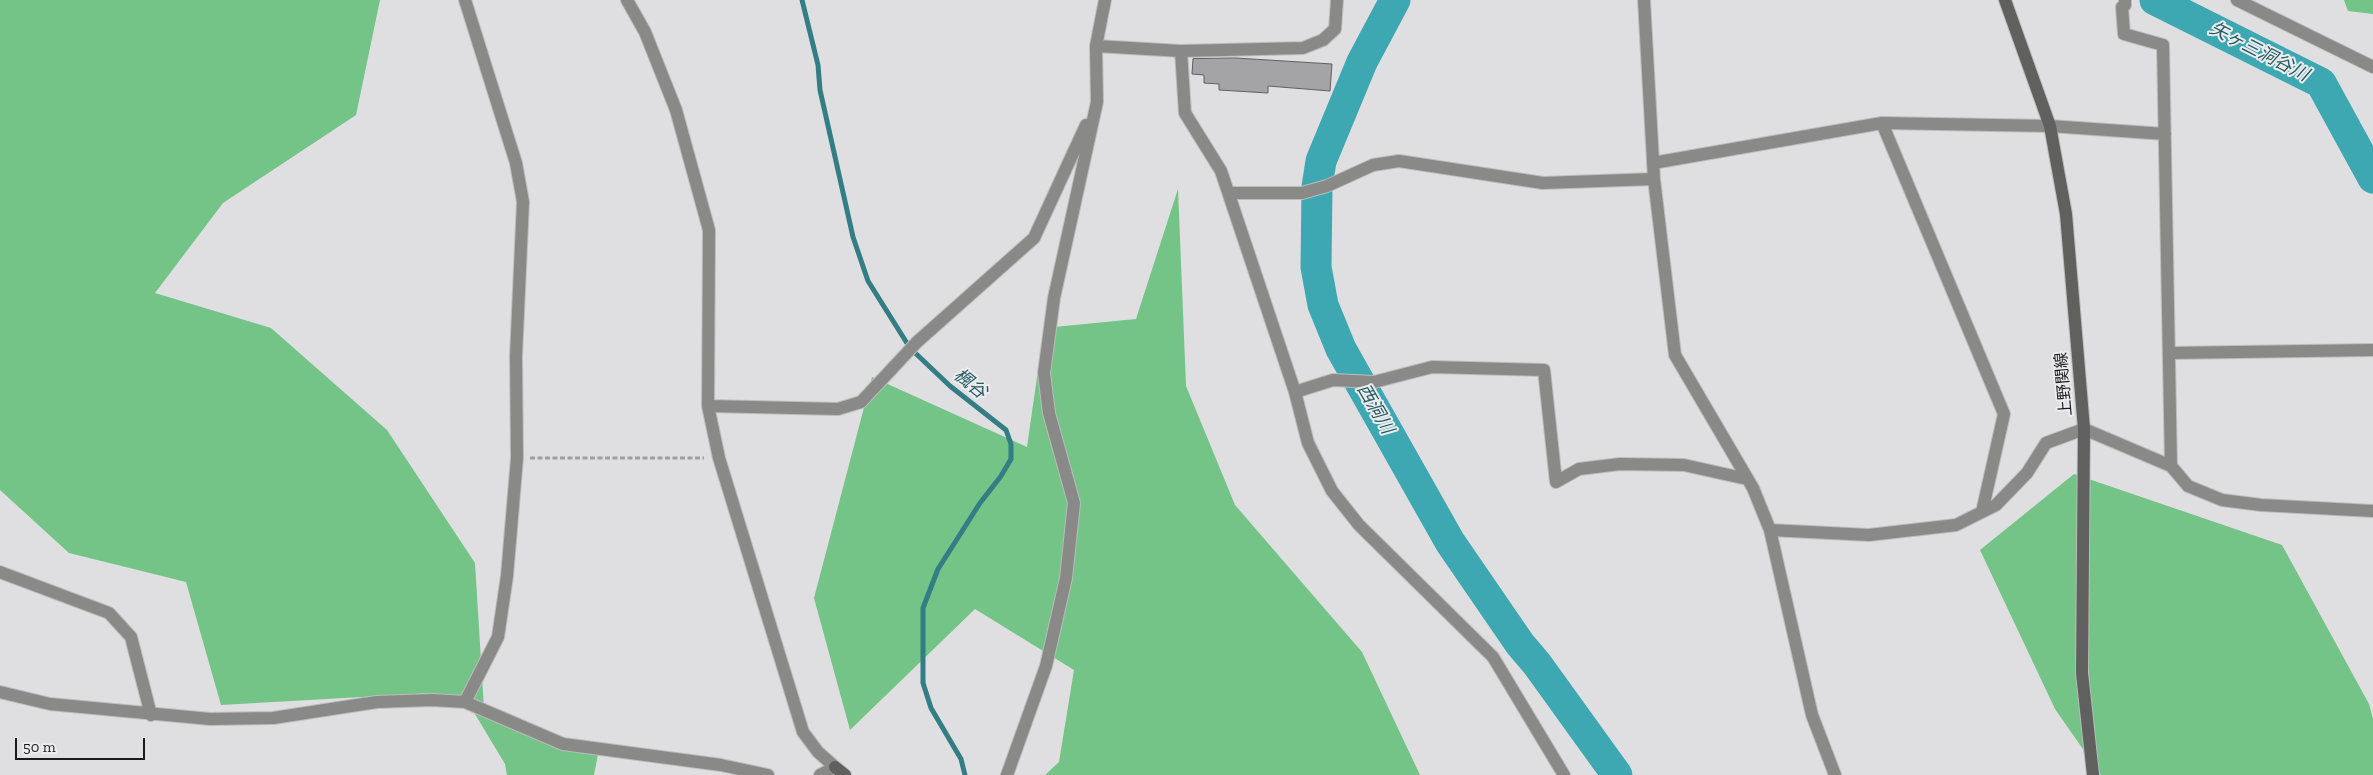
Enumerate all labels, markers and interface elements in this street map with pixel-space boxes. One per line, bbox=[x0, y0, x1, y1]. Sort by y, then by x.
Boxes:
water label: 矢ヶ三洞谷川 bbox=[2206, 18, 2312, 86]
street label: 上野関線 bbox=[2052, 351, 2076, 417]
water label: 楓谷 bbox=[949, 364, 991, 404]
water label: 西洞川 bbox=[1352, 380, 1398, 438]
scale bar bbox=[18, 728, 148, 760]
text: 50 m bbox=[23, 738, 56, 756]

